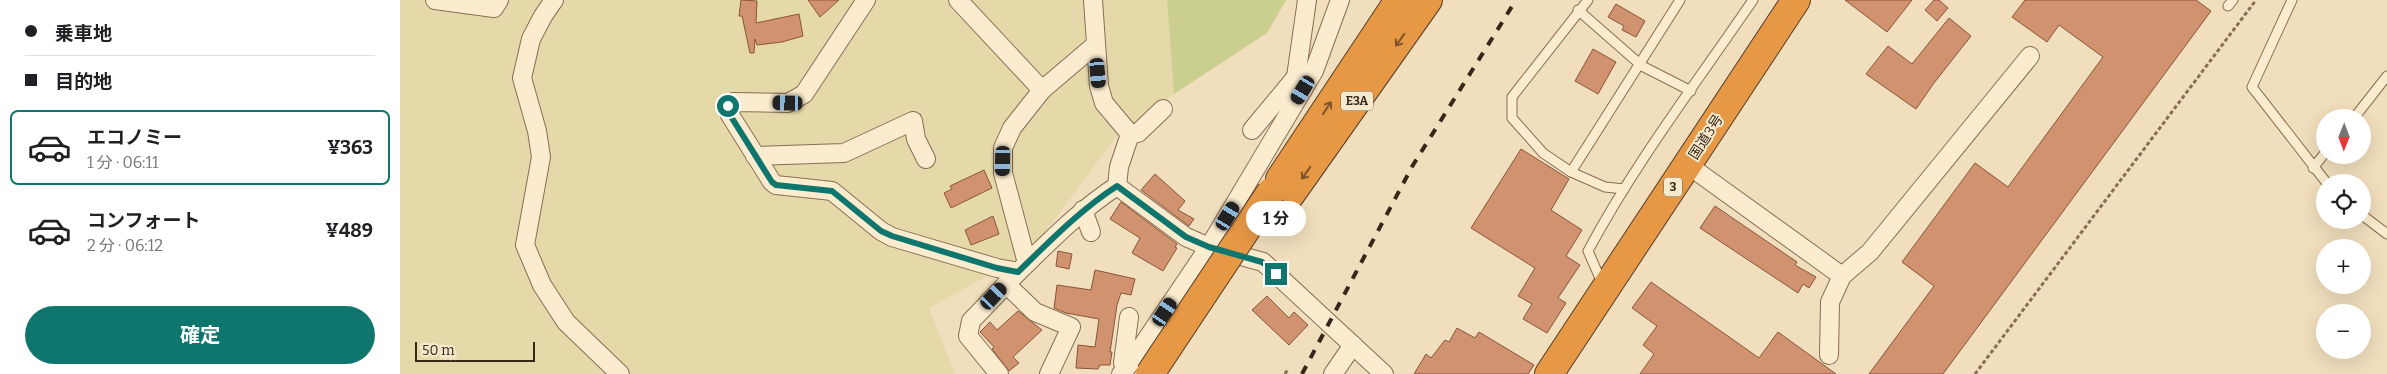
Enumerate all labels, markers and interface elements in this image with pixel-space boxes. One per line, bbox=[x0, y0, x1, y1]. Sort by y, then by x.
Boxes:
text: 乗車地 bbox=[55, 22, 112, 45]
one-way arrow bbox=[1395, 33, 1405, 47]
car bbox=[1089, 57, 1106, 89]
text: 目的地 bbox=[55, 70, 112, 93]
car bbox=[1288, 73, 1317, 107]
road number: E3A bbox=[1341, 92, 1373, 110]
route start bbox=[717, 95, 739, 117]
car bbox=[772, 95, 803, 111]
one-way arrow bbox=[1322, 101, 1332, 115]
north arrow bbox=[2316, 109, 2371, 164]
map controls bbox=[2316, 109, 2371, 359]
street label: 国道3号 bbox=[1685, 111, 1727, 163]
icon: car bbox=[27, 125, 72, 170]
text: エコノミー bbox=[87, 126, 182, 149]
text: ¥363 bbox=[327, 136, 373, 159]
car bbox=[995, 146, 1010, 176]
text: 1 分 · 06:11 bbox=[87, 153, 159, 172]
one-way arrow bbox=[1301, 166, 1311, 180]
button: locate bbox=[2316, 174, 2371, 229]
road number: 3 bbox=[1664, 178, 1682, 196]
car bbox=[1213, 199, 1242, 233]
callout: 1 分 bbox=[1246, 202, 1306, 236]
icon: car bbox=[27, 208, 72, 253]
text: コンフォート bbox=[87, 209, 200, 232]
text: 1 分 bbox=[1263, 209, 1289, 228]
text: ¥489 bbox=[326, 219, 373, 242]
text: 2 分 · 06:12 bbox=[87, 236, 163, 255]
button: + bbox=[2316, 239, 2371, 294]
route end bbox=[1265, 263, 1287, 285]
car bbox=[978, 280, 1009, 312]
car bbox=[1150, 295, 1179, 329]
button: − bbox=[2316, 304, 2371, 359]
button: 確定 bbox=[25, 306, 375, 364]
scale bar bbox=[415, 339, 535, 362]
text: 50 m bbox=[422, 342, 455, 359]

